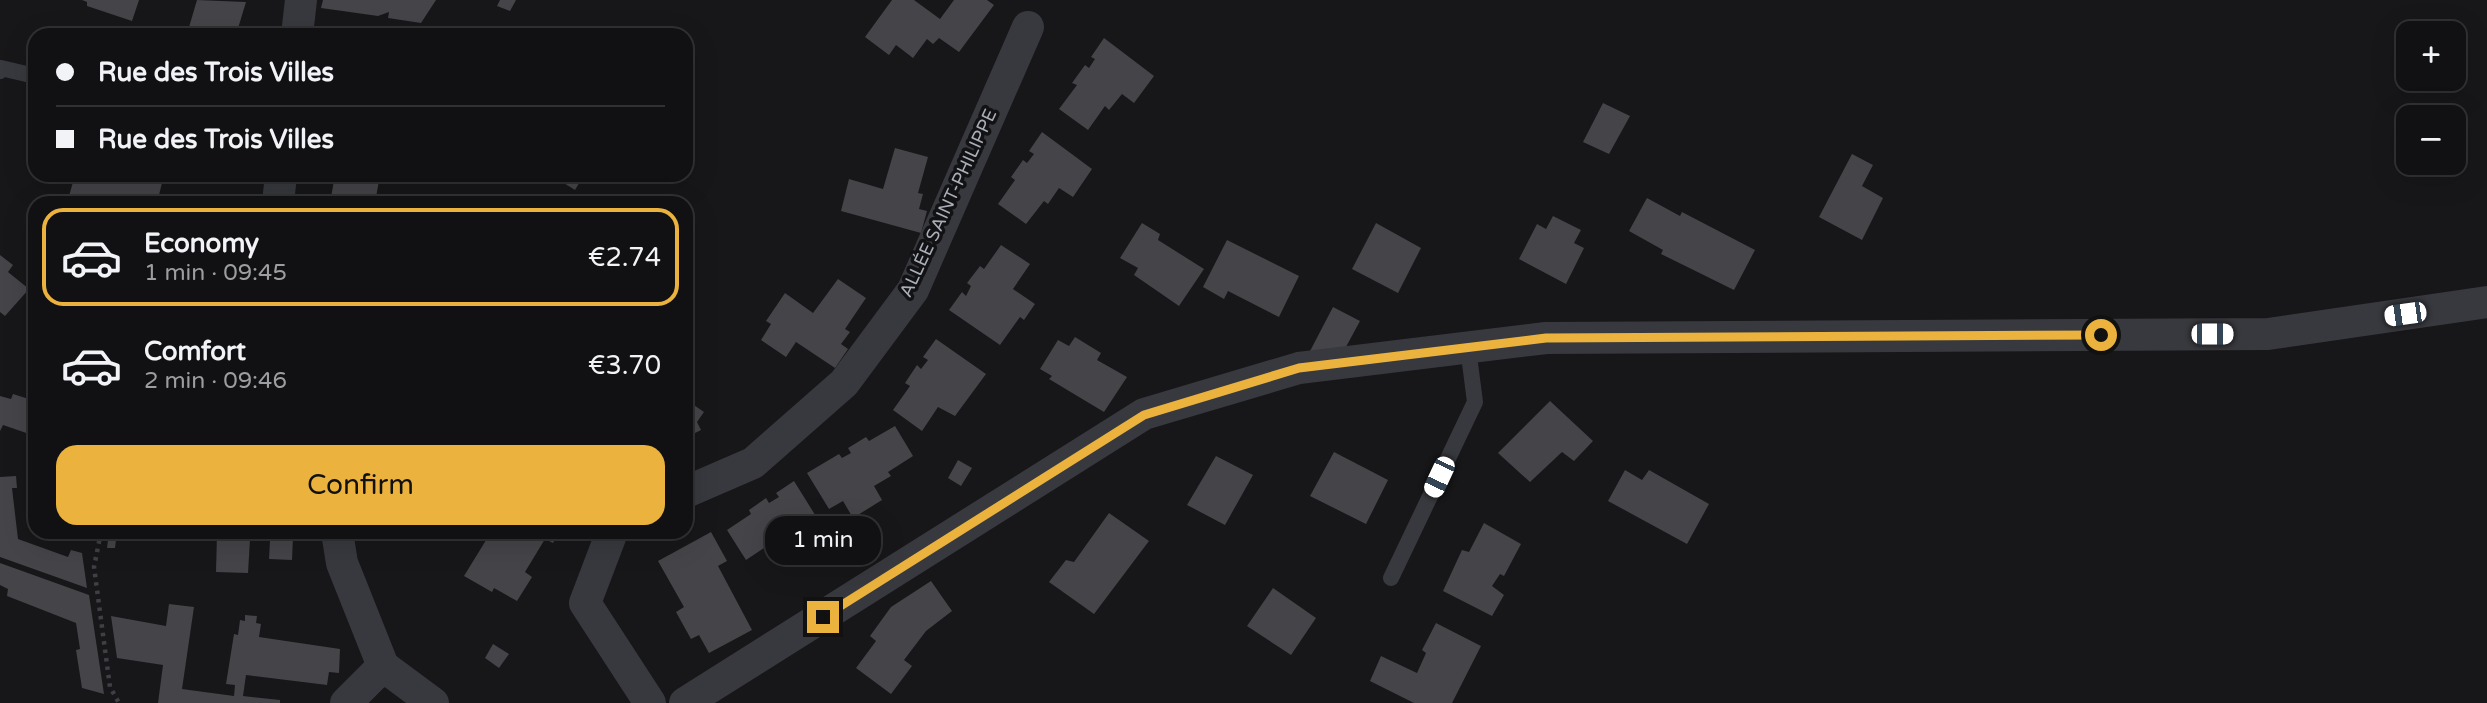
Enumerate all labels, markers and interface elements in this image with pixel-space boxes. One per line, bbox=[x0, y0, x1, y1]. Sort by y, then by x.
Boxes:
map controls bbox=[2396, 21, 2466, 175]
button: + bbox=[2396, 21, 2466, 91]
text: Rue des Trois Villes bbox=[98, 57, 334, 88]
street label: ALLÉE SAINT-PHILIPPE bbox=[895, 105, 1001, 301]
button: − bbox=[2396, 105, 2466, 175]
text: Rue des Trois Villes bbox=[98, 124, 334, 155]
icon: car bbox=[60, 226, 123, 289]
text: Economy bbox=[144, 228, 259, 259]
text: €2.74 bbox=[588, 242, 661, 273]
text: 1 min · 09:45 bbox=[144, 259, 287, 287]
car bbox=[2383, 301, 2428, 327]
route start bbox=[2085, 319, 2117, 351]
car bbox=[2192, 324, 2234, 345]
icon: car bbox=[60, 334, 123, 397]
text: Comfort bbox=[144, 336, 246, 367]
text: €3.70 bbox=[588, 350, 661, 381]
text: 2 min · 09:46 bbox=[144, 367, 287, 395]
button: Confirm bbox=[56, 445, 665, 525]
car bbox=[1421, 454, 1458, 500]
callout: 1 min bbox=[765, 516, 881, 564]
text: 1 min bbox=[792, 526, 854, 554]
route end bbox=[807, 601, 839, 633]

